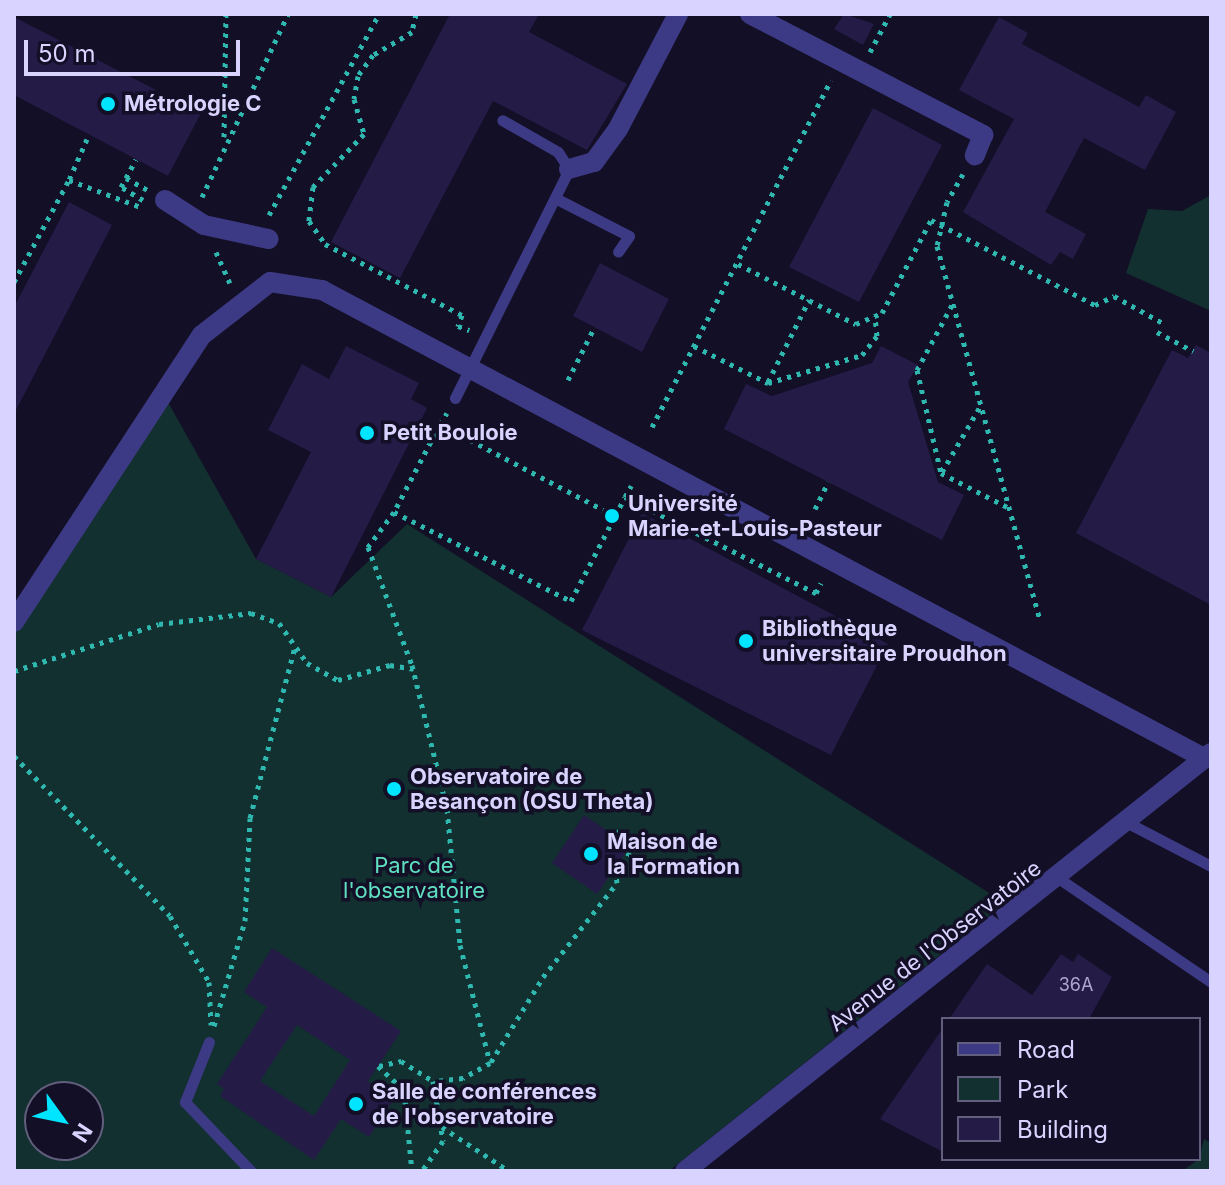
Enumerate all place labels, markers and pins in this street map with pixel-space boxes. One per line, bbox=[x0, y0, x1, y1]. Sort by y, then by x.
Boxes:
place label: Métrologie C bbox=[124, 91, 261, 117]
marker: Métrologie C bbox=[99, 95, 117, 113]
place label: Petit Bouloie bbox=[383, 420, 518, 446]
marker: Petit Bouloie bbox=[358, 424, 376, 442]
place label: Université Marie-et-Louis-Pasteur bbox=[628, 490, 882, 542]
marker: Université Marie-et-Louis-Pasteur bbox=[603, 507, 621, 525]
place label: Bibliothèque universitaire Proudhon bbox=[762, 615, 1007, 666]
marker: Bibliothèque universitaire Proudhon bbox=[737, 632, 755, 650]
place label: Observatoire de Besançon (OSU Theta) bbox=[410, 763, 653, 814]
marker: Observatoire de Besançon (OSU Theta) bbox=[385, 780, 403, 798]
place label: Maison de la Formation bbox=[607, 828, 740, 880]
marker: Maison de la Formation bbox=[582, 845, 600, 863]
place label: Salle de conférences de l'observatoire bbox=[372, 1078, 597, 1130]
marker: Salle de conférences de l'observatoire bbox=[347, 1095, 365, 1113]

